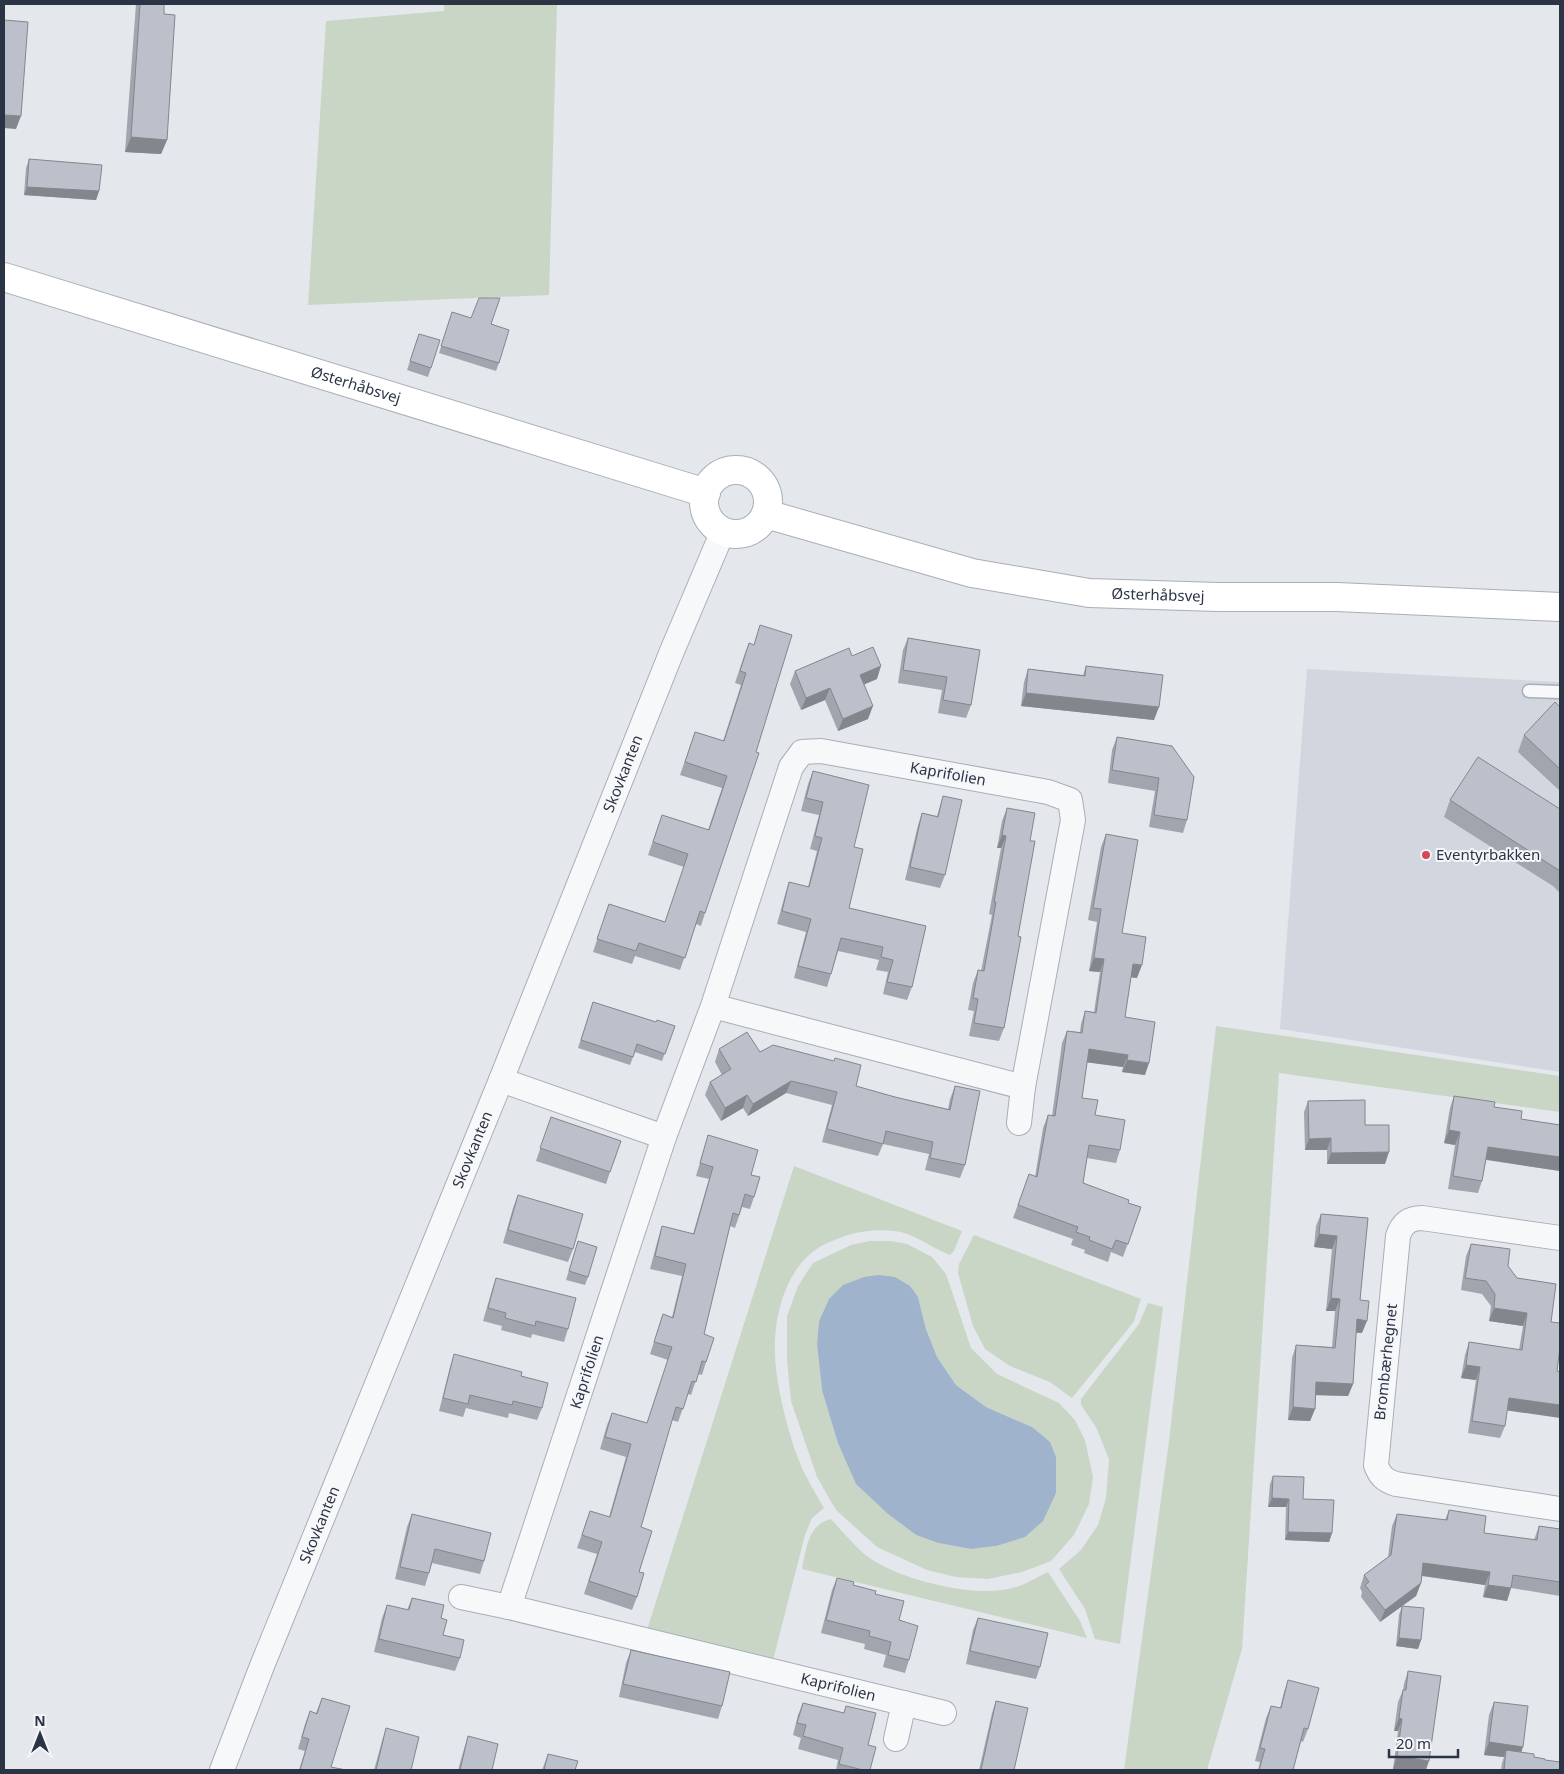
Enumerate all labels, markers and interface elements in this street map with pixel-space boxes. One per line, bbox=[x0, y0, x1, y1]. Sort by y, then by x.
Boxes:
street label: Østerhåbsvej bbox=[309, 361, 403, 408]
street label: Østerhåbsvej bbox=[1111, 583, 1205, 606]
street label: Skovkanten bbox=[598, 732, 647, 815]
street label: Kaprifolien bbox=[909, 757, 988, 790]
place label: Eventyrbakken bbox=[1436, 844, 1540, 864]
marker: Eventyrbakken bbox=[1420, 849, 1432, 861]
street label: Skovkanten bbox=[447, 1108, 496, 1191]
street label: Brombærhegnet bbox=[1369, 1302, 1401, 1421]
street label: Kaprifolien bbox=[565, 1332, 607, 1411]
street label: Skovkanten bbox=[294, 1483, 343, 1566]
street label: Kaprifolien bbox=[799, 1667, 878, 1705]
north arrow bbox=[15, 1709, 65, 1759]
text: N bbox=[34, 1711, 46, 1730]
scale bar bbox=[1389, 1726, 1458, 1758]
text: 20 m bbox=[1396, 1733, 1431, 1753]

